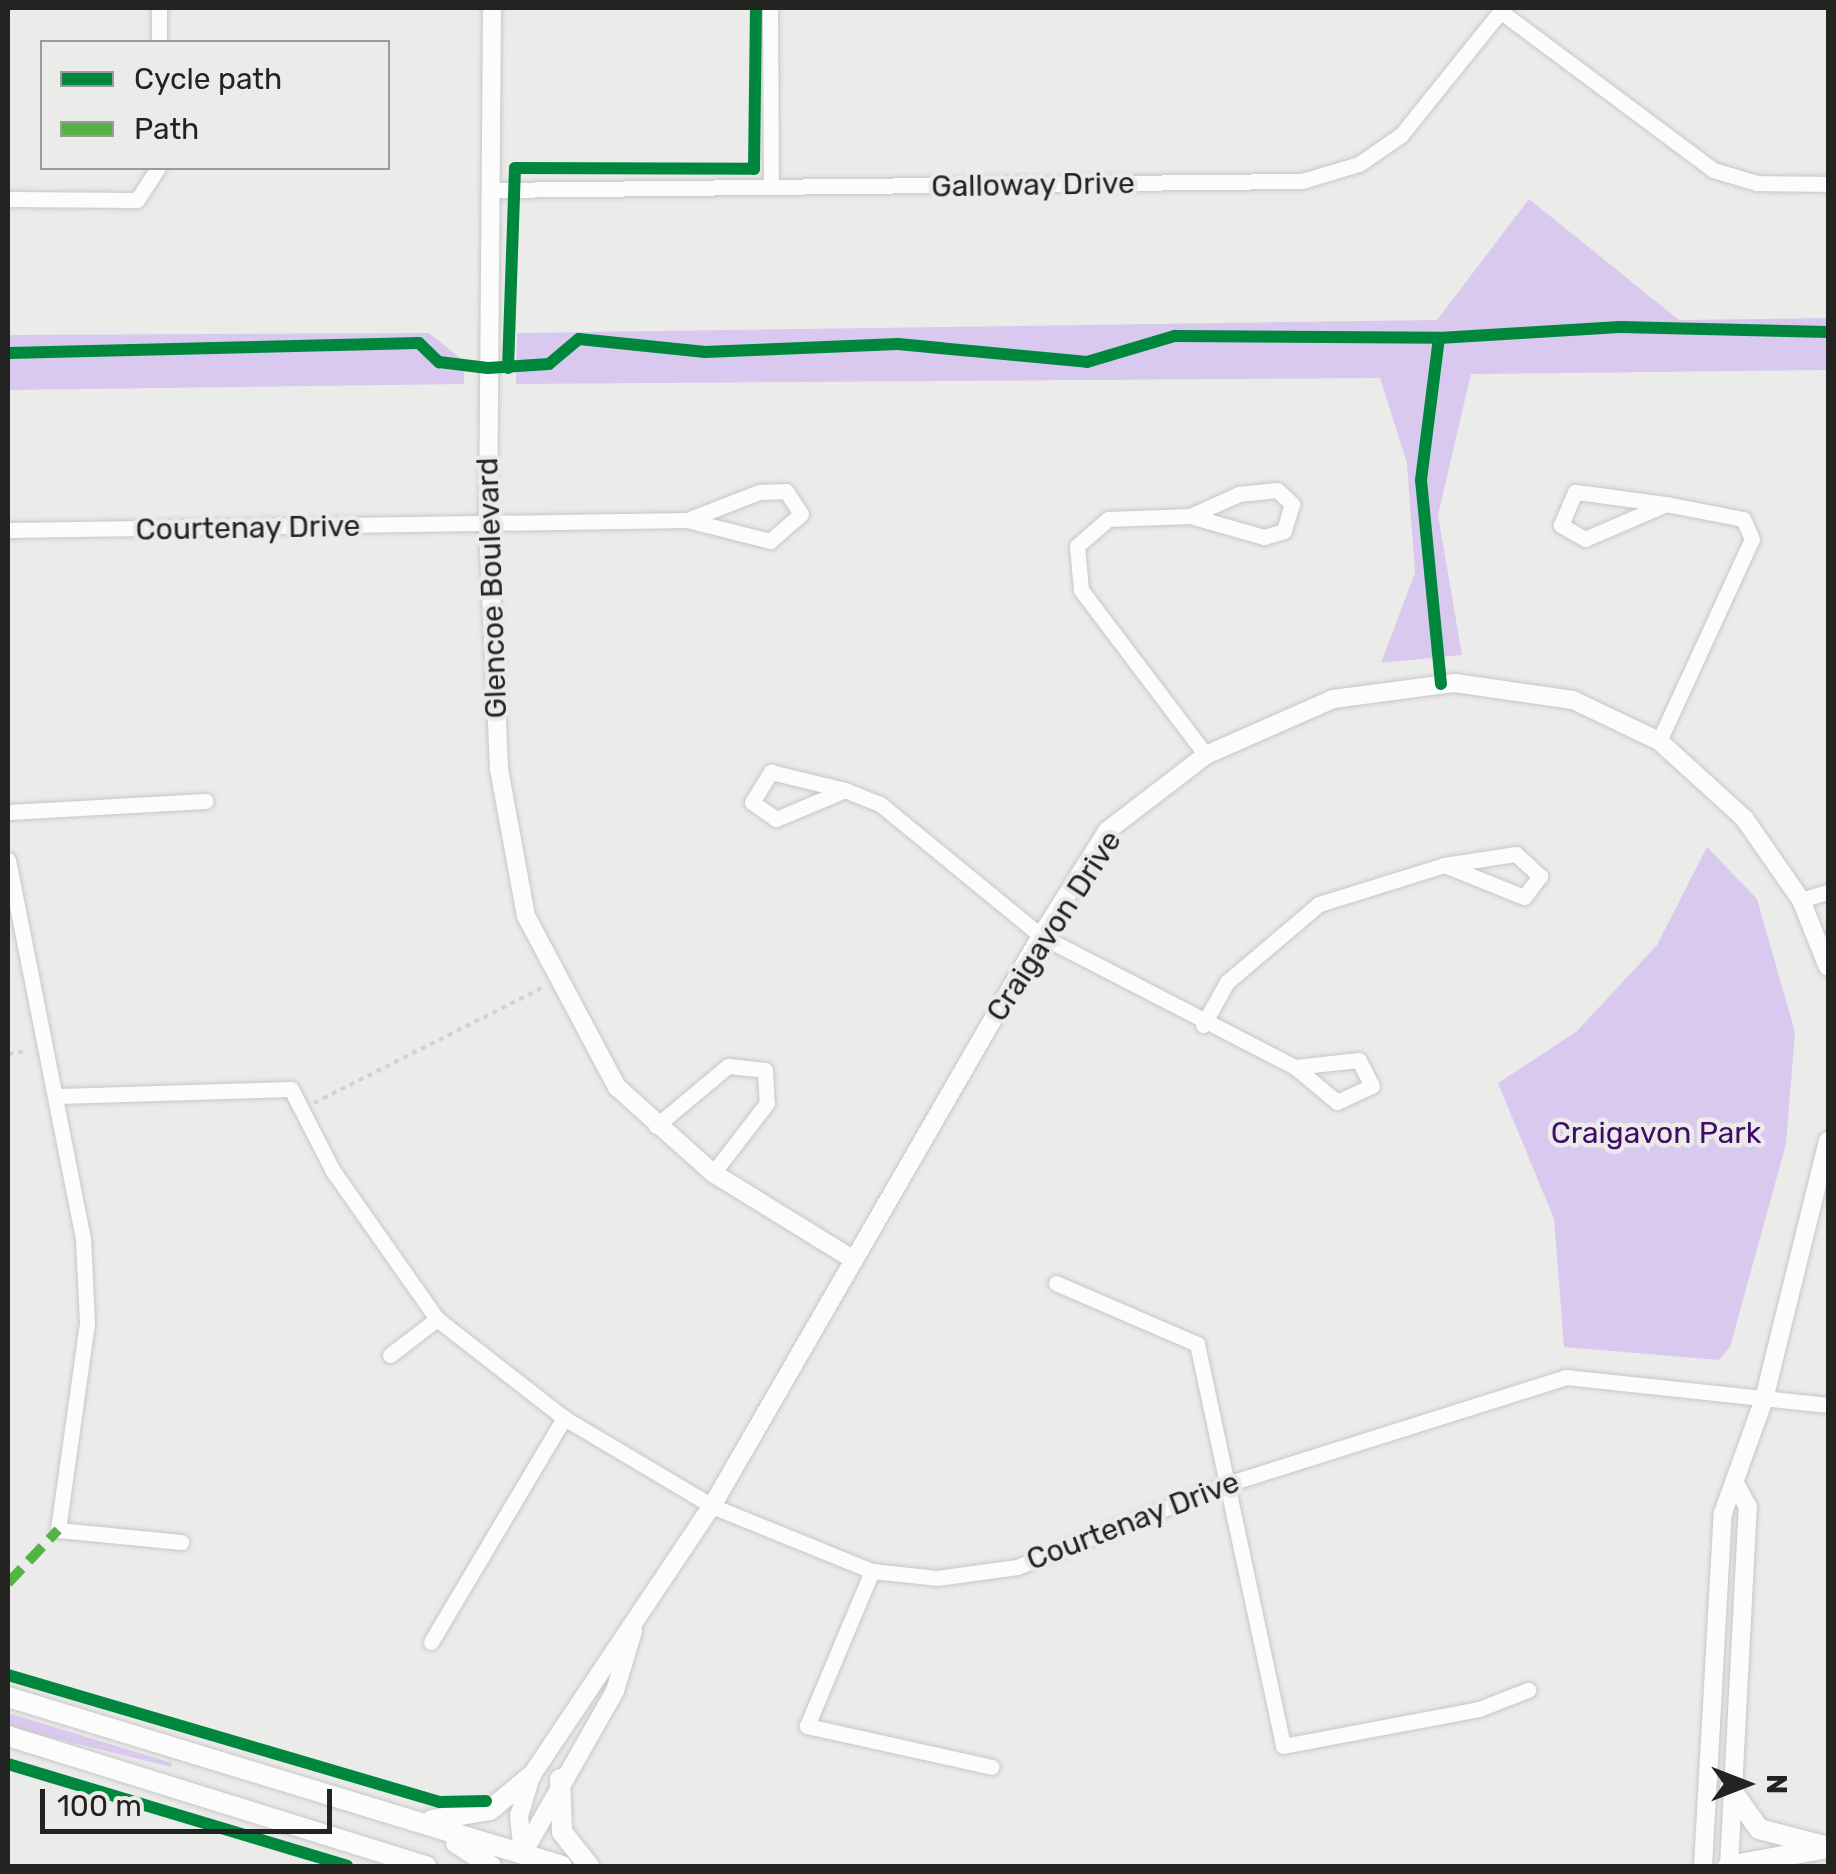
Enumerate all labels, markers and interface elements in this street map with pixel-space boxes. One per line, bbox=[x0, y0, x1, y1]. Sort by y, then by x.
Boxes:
legend bbox=[40, 40, 390, 170]
text: Cycle path bbox=[134, 61, 282, 97]
text: Path bbox=[134, 111, 199, 147]
street label: Galloway Drive bbox=[931, 165, 1135, 205]
street label: Glencoe Boulevard bbox=[469, 457, 515, 719]
street label: Courtenay Drive bbox=[135, 508, 361, 548]
street label: Craigavon Drive bbox=[979, 824, 1129, 1028]
park label: Craigavon Park bbox=[1551, 1115, 1761, 1151]
street label: Courtenay Drive bbox=[1021, 1464, 1245, 1578]
north arrow bbox=[1696, 1734, 1796, 1834]
scale bar bbox=[45, 1769, 338, 1831]
text: N bbox=[1760, 1774, 1793, 1794]
text: 100 m bbox=[57, 1788, 142, 1824]

